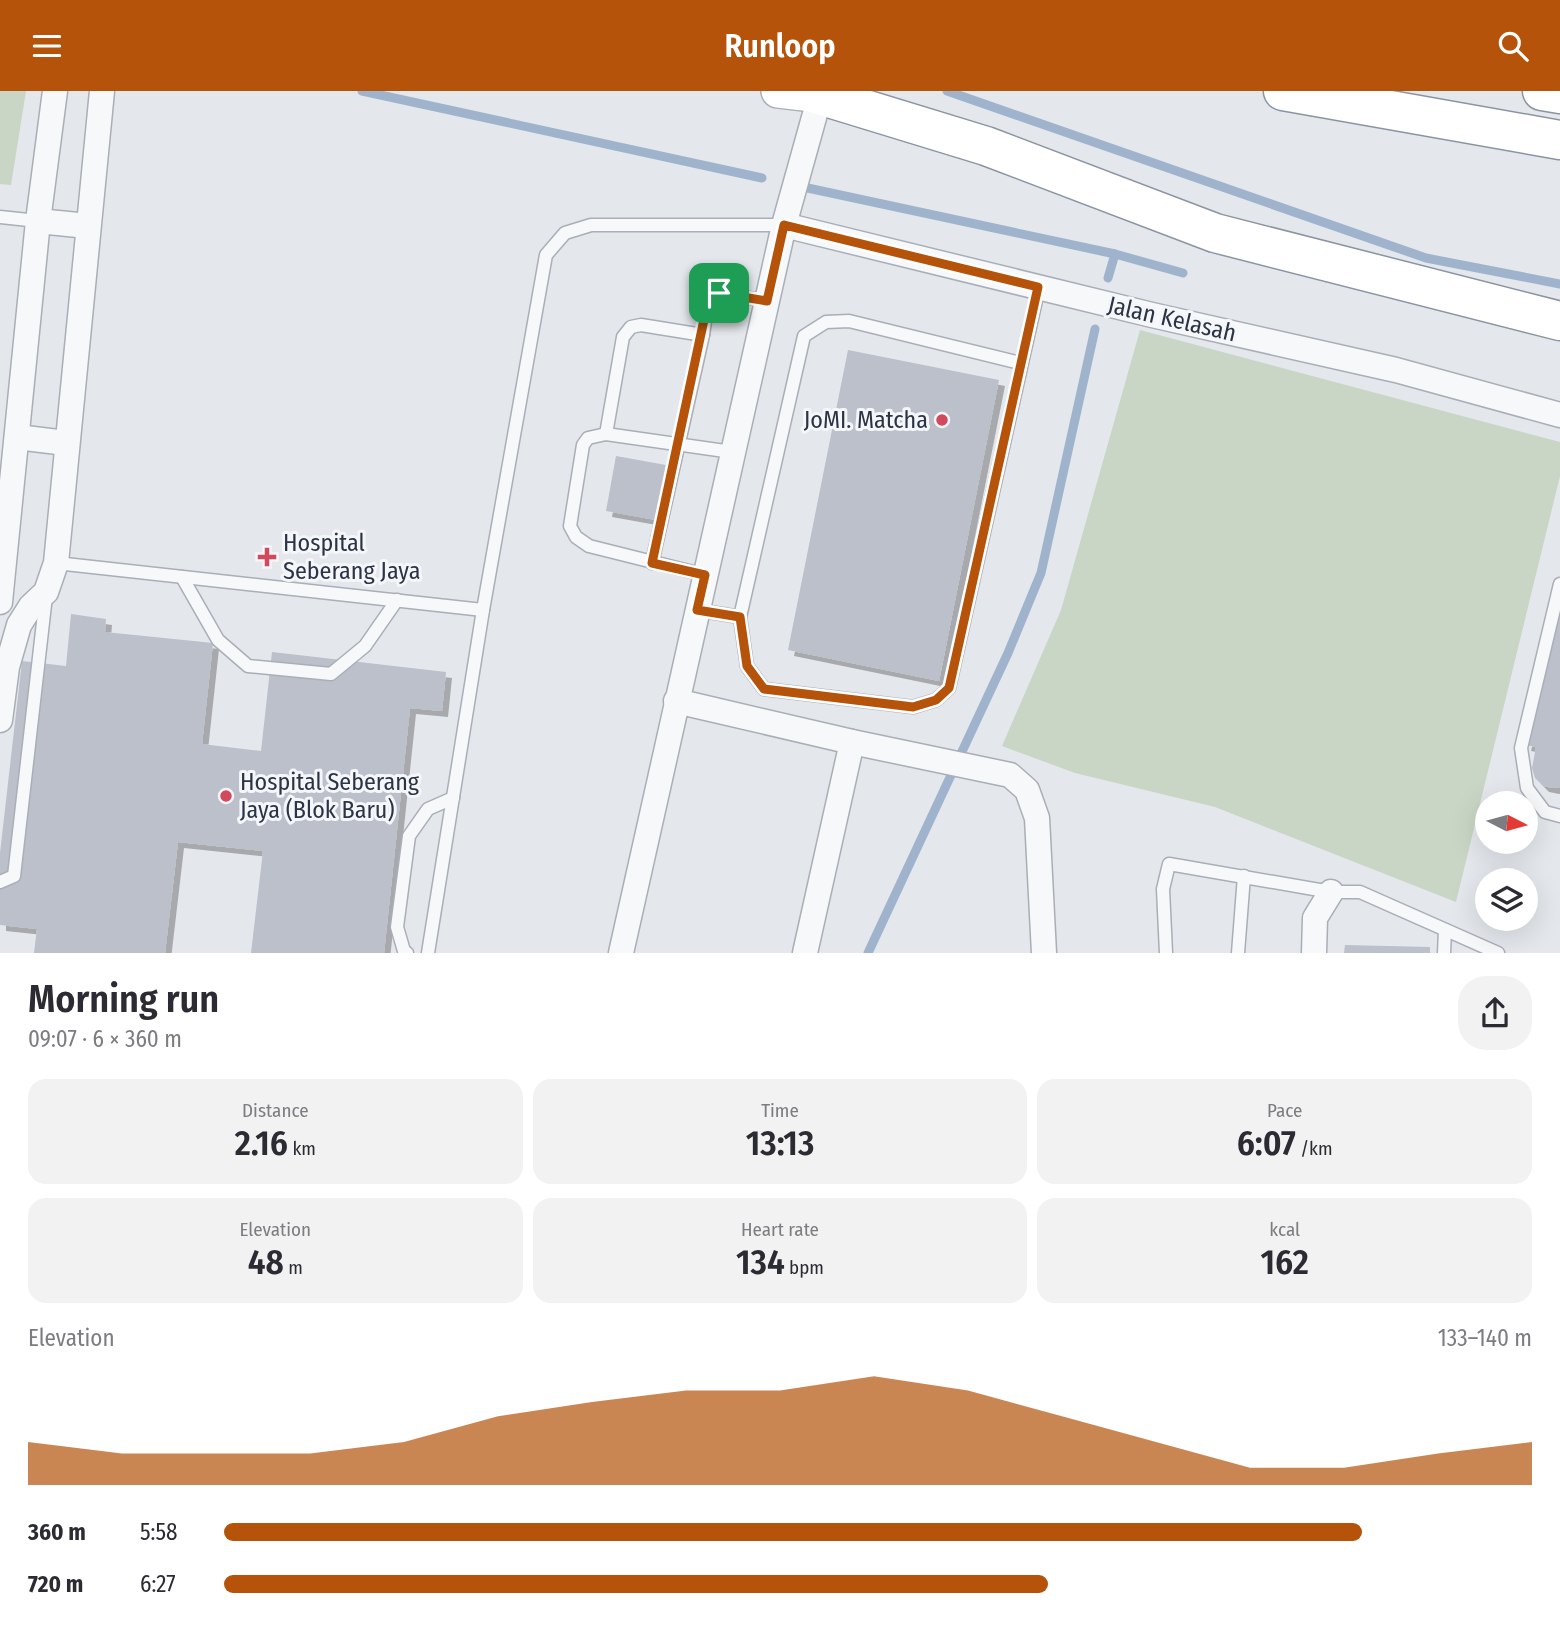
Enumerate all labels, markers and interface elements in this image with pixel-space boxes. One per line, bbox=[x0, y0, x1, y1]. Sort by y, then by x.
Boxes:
icon: menu bbox=[28, 27, 66, 65]
text: Runloop bbox=[724, 27, 836, 65]
icon: search bbox=[1494, 27, 1532, 65]
pin bbox=[689, 263, 749, 323]
icon: arrive bbox=[700, 274, 738, 312]
street label: Jalan Kelasah bbox=[1105, 291, 1239, 347]
place label: JoMI. Matcha bbox=[804, 406, 928, 434]
marker: JoMI. Matcha bbox=[934, 412, 950, 428]
place label: Hospital Seberang Jaya bbox=[283, 529, 420, 585]
marker: Hospital Seberang Jaya bbox=[257, 547, 277, 567]
place label: Hospital Seberang Jaya (Blok Baru) bbox=[240, 768, 420, 824]
marker: Hospital Seberang Jaya (Blok Baru) bbox=[218, 788, 234, 804]
north arrow bbox=[1475, 791, 1538, 854]
map controls bbox=[1475, 791, 1538, 931]
button: layers bbox=[1475, 868, 1538, 931]
text: Morning run bbox=[28, 976, 219, 1022]
button: share bbox=[1458, 976, 1532, 1050]
text: 09:07 · 6 × 360 m bbox=[28, 1025, 182, 1053]
text: Distance bbox=[242, 1099, 309, 1122]
text: Time bbox=[761, 1099, 799, 1122]
text: Pace bbox=[1267, 1099, 1302, 1122]
text: 2.16 bbox=[235, 1122, 288, 1164]
text: 13:13 bbox=[746, 1122, 814, 1164]
text: 6:07 bbox=[1237, 1122, 1296, 1164]
text: km bbox=[288, 1137, 316, 1160]
text: /km bbox=[1296, 1137, 1333, 1160]
text: Elevation bbox=[240, 1218, 311, 1241]
text: Heart rate bbox=[741, 1218, 819, 1241]
text: kcal bbox=[1269, 1218, 1300, 1241]
text: 48 bbox=[248, 1241, 284, 1283]
text: 134 bbox=[736, 1241, 785, 1283]
text: 162 bbox=[1260, 1241, 1309, 1283]
text: m bbox=[284, 1256, 303, 1279]
text: bpm bbox=[785, 1256, 824, 1279]
text: Elevation bbox=[28, 1324, 115, 1352]
text: 133–140 m bbox=[1438, 1324, 1532, 1352]
text: 360 m bbox=[28, 1518, 86, 1546]
text: 5:58 bbox=[140, 1518, 178, 1546]
text: 720 m bbox=[28, 1570, 83, 1598]
text: 6:27 bbox=[140, 1570, 176, 1598]

